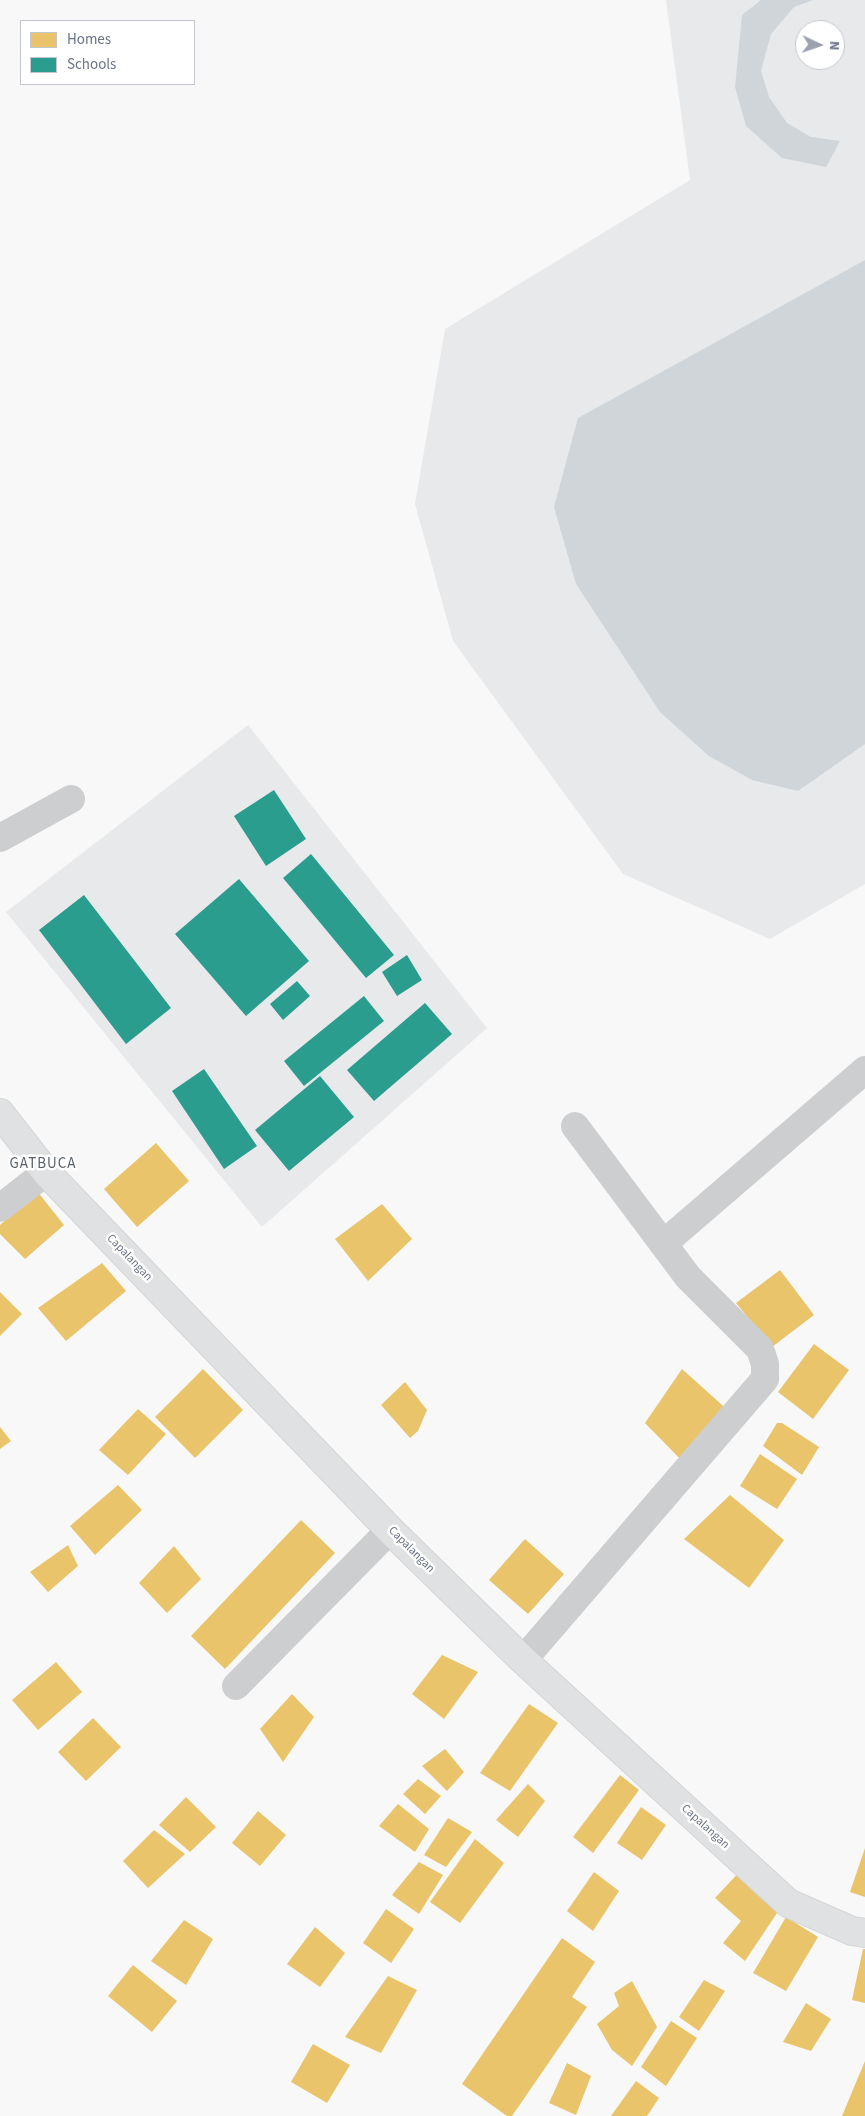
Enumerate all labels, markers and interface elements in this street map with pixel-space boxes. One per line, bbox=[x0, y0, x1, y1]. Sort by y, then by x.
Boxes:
legend bbox=[20, 20, 195, 85]
north arrow bbox=[795, 20, 845, 70]
text: Homes bbox=[67, 29, 111, 50]
text: N bbox=[824, 41, 844, 51]
text: Schools bbox=[67, 54, 116, 75]
district label: GATBUCA bbox=[9, 1156, 77, 1174]
street label: Capalangan bbox=[103, 1232, 155, 1284]
street label: Capalangan bbox=[385, 1524, 437, 1576]
street label: Capalangan bbox=[678, 1802, 732, 1852]

